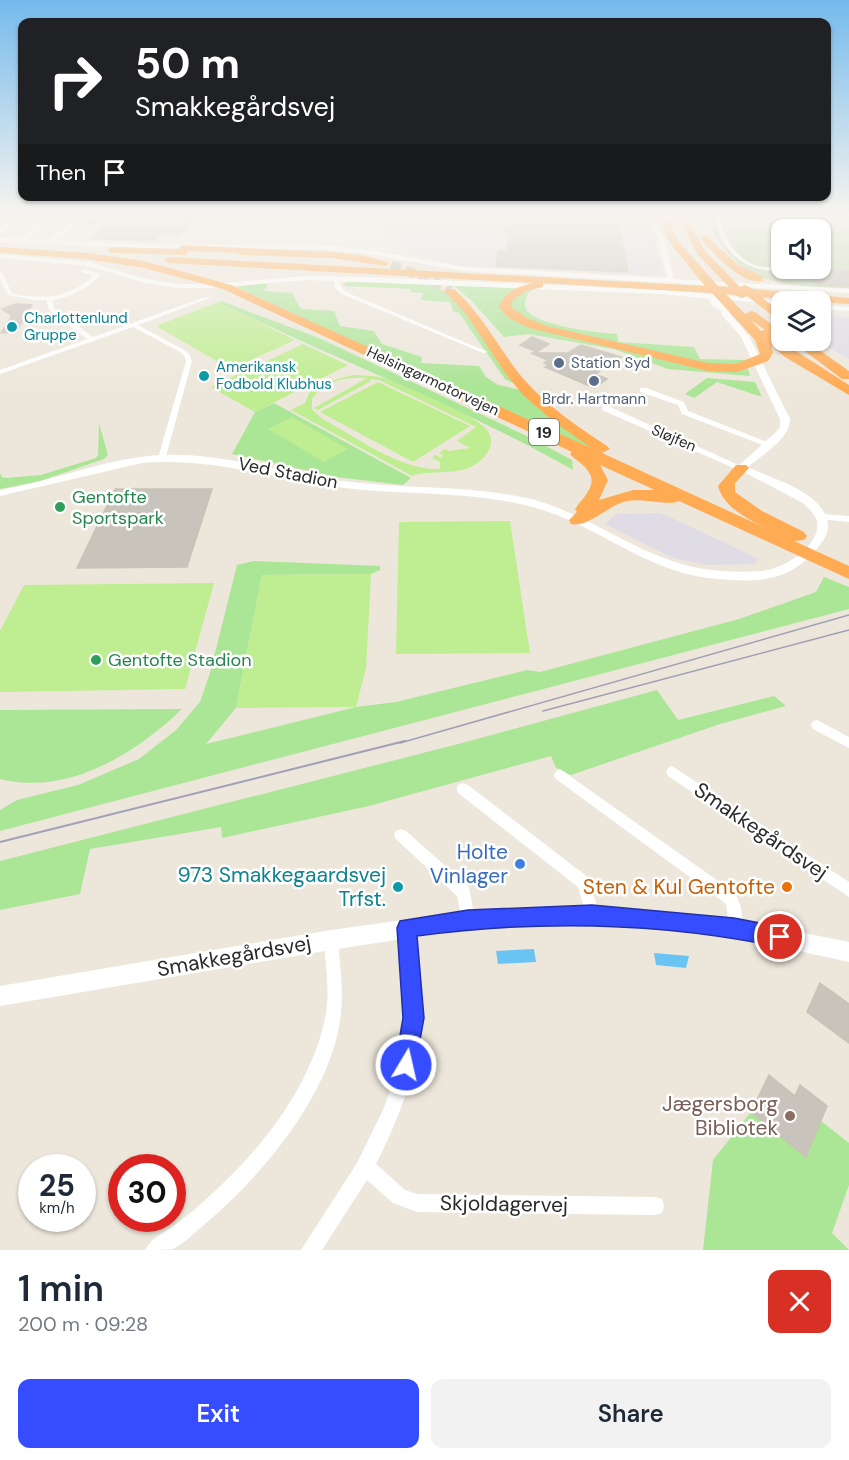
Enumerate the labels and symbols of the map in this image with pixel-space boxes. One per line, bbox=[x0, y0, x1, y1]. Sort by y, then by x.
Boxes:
place label: Charlottenlund Gruppe bbox=[24, 308, 128, 345]
marker: Charlottenlund Gruppe bbox=[5, 320, 19, 334]
street label: Helsingørmotorvejen bbox=[364, 342, 502, 420]
place label: Station Syd bbox=[571, 353, 650, 373]
marker: Station Syd bbox=[552, 356, 566, 370]
place label: Amerikansk Fodbold Klubhus bbox=[216, 357, 332, 394]
marker: Amerikansk Fodbold Klubhus bbox=[197, 369, 211, 383]
marker: Brdr. Hartmann bbox=[587, 374, 601, 388]
place label: Brdr. Hartmann bbox=[542, 389, 646, 409]
road number: 19 bbox=[529, 419, 559, 445]
street label: Sløjfen bbox=[649, 420, 699, 456]
street label: Ved Stadion bbox=[236, 452, 340, 494]
place label: Gentofte Sportspark bbox=[72, 485, 164, 530]
marker: Gentofte Sportspark bbox=[53, 500, 67, 514]
place label: Gentofte Stadion bbox=[108, 648, 252, 672]
marker: Gentofte Stadion bbox=[89, 653, 103, 667]
street label: Smakkegårdsvej bbox=[689, 776, 833, 886]
place label: Holte Vinlager bbox=[430, 838, 508, 890]
marker: Holte Vinlager bbox=[513, 857, 527, 871]
place label: 973 Smakkegaardsvej Trfst. bbox=[177, 861, 386, 913]
place label: Sten & Kul Gentofte bbox=[583, 873, 775, 901]
marker: 973 Smakkegaardsvej Trfst. bbox=[391, 880, 405, 894]
marker: Sten & Kul Gentofte bbox=[780, 880, 794, 894]
pin bbox=[754, 911, 805, 962]
street label: Smakkegårdsvej bbox=[155, 929, 313, 983]
position arrow bbox=[374, 1033, 438, 1097]
place label: Jægersborg Bibliotek bbox=[662, 1090, 778, 1142]
marker: Jægersborg Bibliotek bbox=[783, 1109, 797, 1123]
speed limit sign: 30 bbox=[108, 1154, 186, 1232]
street label: Skjoldagervej bbox=[440, 1189, 568, 1219]

